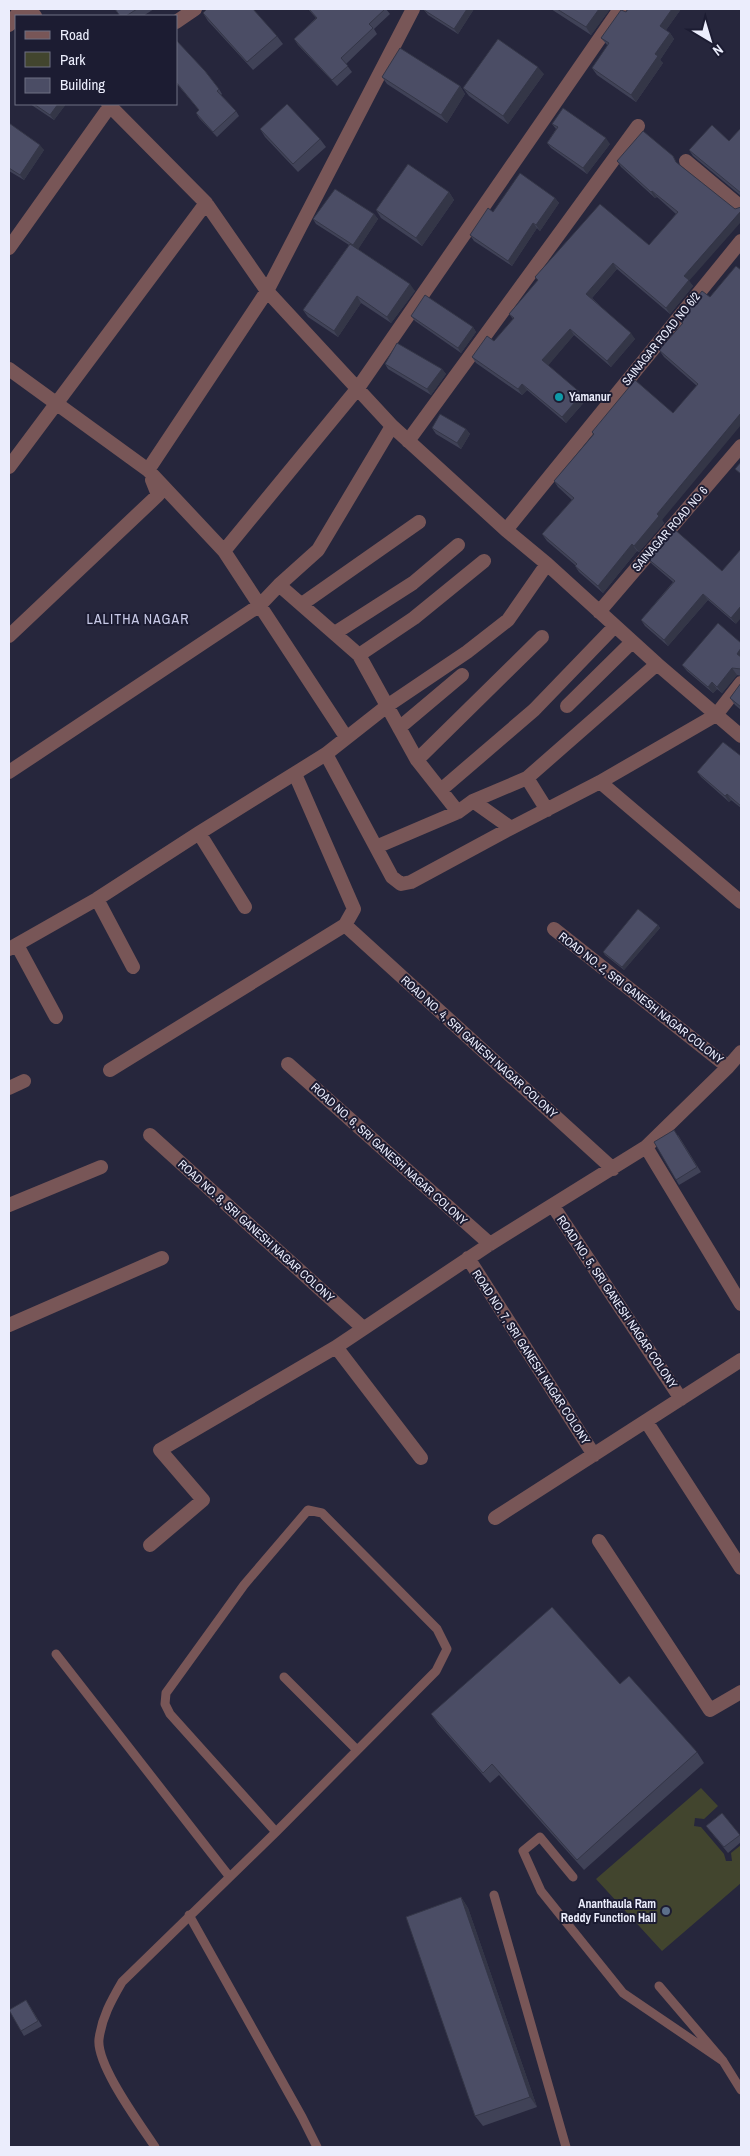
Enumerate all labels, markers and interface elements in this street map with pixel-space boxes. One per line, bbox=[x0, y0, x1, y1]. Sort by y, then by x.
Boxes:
legend bbox=[15, 15, 178, 105]
north arrow bbox=[685, 15, 735, 65]
text: Road bbox=[60, 24, 89, 45]
text: N bbox=[709, 41, 727, 60]
text: Park bbox=[60, 49, 86, 70]
text: Building bbox=[60, 74, 105, 95]
street label: SAINAGAR ROAD NO 6/2 bbox=[618, 289, 704, 389]
place label: Yamanur bbox=[569, 389, 611, 405]
marker: Yamanur bbox=[553, 391, 565, 403]
street label: SAINAGAR ROAD NO 6 bbox=[629, 483, 711, 575]
district label: LALITHA NAGAR bbox=[87, 610, 189, 628]
street label: ROAD NO. 2, SRI GANESH NAGAR COLONY bbox=[555, 929, 727, 1068]
street label: ROAD NO. 4, SRI GANESH NAGAR COLONY bbox=[397, 972, 561, 1122]
street label: ROAD NO. 6, SRI GANESH NAGAR COLONY bbox=[307, 1079, 471, 1229]
street label: ROAD NO. 8, SRI GANESH NAGAR COLONY bbox=[174, 1156, 338, 1306]
street label: ROAD NO. 5, SRI GANESH NAGAR COLONY bbox=[553, 1213, 681, 1392]
street label: ROAD NO. 7, SRI GANESH NAGAR COLONY bbox=[468, 1267, 594, 1448]
place label: Ananthaula Ram Reddy Function Hall bbox=[561, 1896, 656, 1926]
marker: Ananthaula Ram Reddy Function Hall bbox=[660, 1905, 672, 1917]

